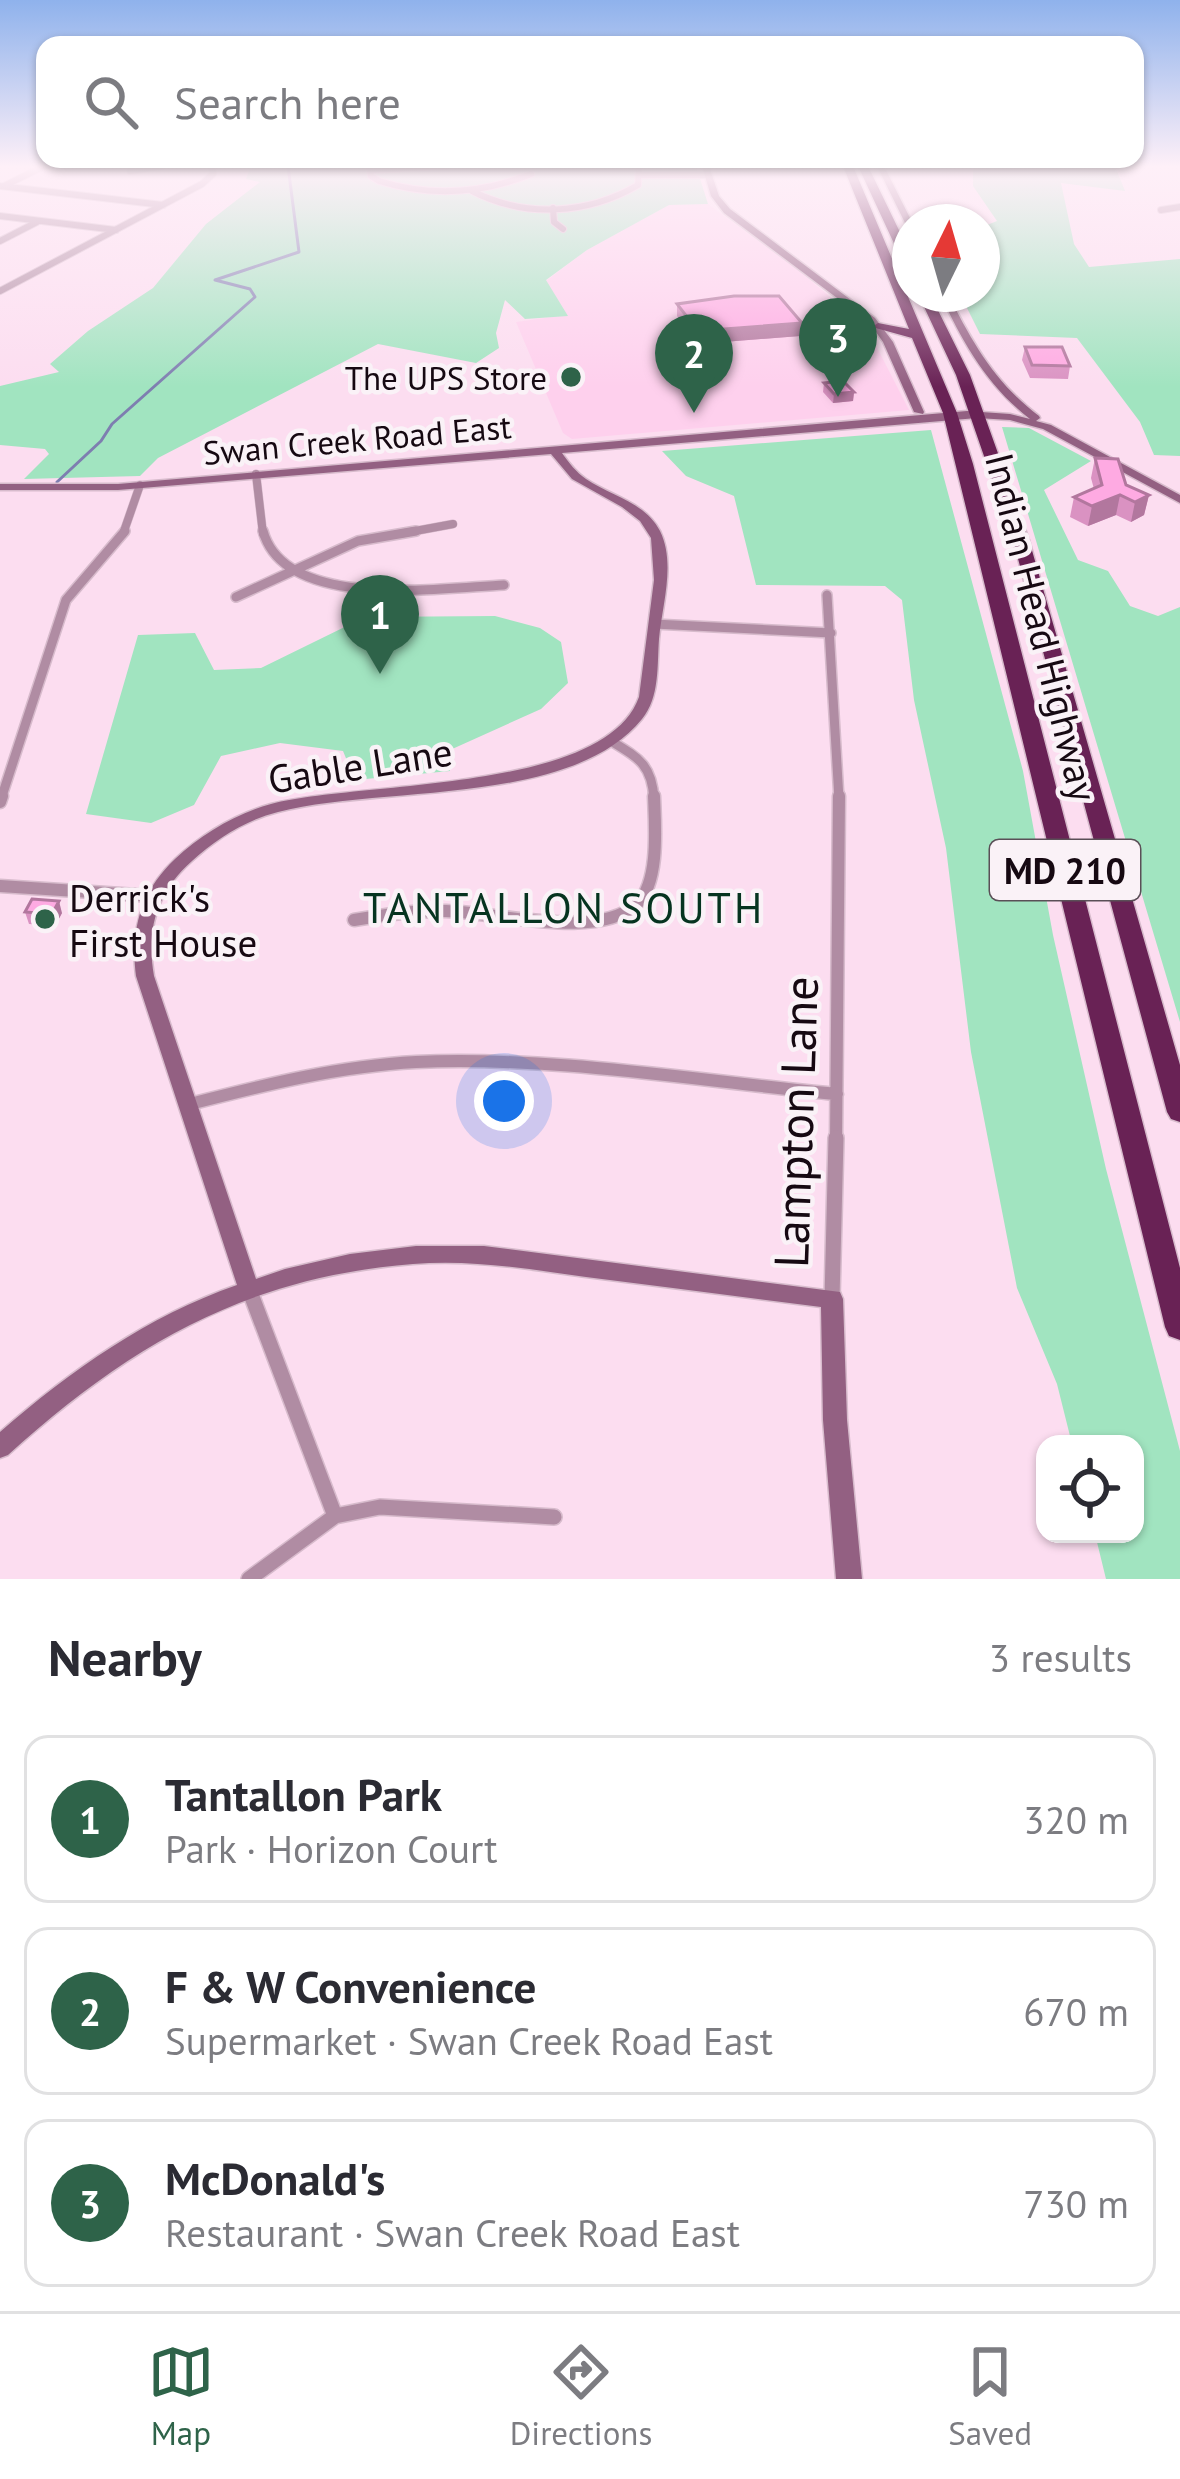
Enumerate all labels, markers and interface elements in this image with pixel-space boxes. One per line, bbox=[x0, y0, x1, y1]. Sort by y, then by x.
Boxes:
search box bbox=[36, 36, 1144, 168]
icon: search bbox=[78, 69, 144, 135]
text: Search here bbox=[174, 73, 401, 131]
north arrow bbox=[892, 204, 1000, 312]
pin: 3 bbox=[799, 298, 877, 397]
pin: 2 bbox=[655, 314, 733, 413]
place label: The UPS Store bbox=[345, 356, 547, 399]
marker: The UPS Store bbox=[558, 364, 584, 390]
street label: Swan Creek Road East bbox=[201, 404, 513, 474]
street label: Indian Head Highway bbox=[974, 448, 1110, 806]
pin: 1 bbox=[341, 575, 419, 674]
street label: Gable Lane bbox=[264, 725, 456, 805]
road number: MD 210 bbox=[990, 840, 1140, 900]
place label: Derrick's First House bbox=[69, 872, 257, 968]
district label: TANTALLON SOUTH bbox=[363, 880, 765, 935]
marker: Derrick's First House bbox=[32, 906, 58, 932]
street label: Lampton Lane bbox=[759, 975, 831, 1269]
your location bbox=[474, 1071, 534, 1131]
map controls bbox=[1036, 1435, 1144, 1543]
button: locate bbox=[1036, 1435, 1144, 1543]
text: Nearby bbox=[48, 1624, 202, 1690]
text: 3 results bbox=[989, 1632, 1132, 1683]
text: Tantallon Park bbox=[165, 1765, 442, 1823]
text: 1 bbox=[79, 1794, 101, 1845]
text: 320 m bbox=[1023, 1794, 1129, 1845]
text: Park · Horizon Court bbox=[165, 1823, 498, 1874]
text: F & W Convenience bbox=[165, 1957, 536, 2015]
text: 2 bbox=[79, 1986, 101, 2037]
text: 670 m bbox=[1023, 1986, 1129, 2037]
text: Supermarket · Swan Creek Road East bbox=[165, 2015, 773, 2066]
text: McDonald's bbox=[165, 2149, 385, 2207]
text: 3 bbox=[79, 2178, 101, 2229]
text: 730 m bbox=[1023, 2178, 1129, 2229]
text: Restaurant · Swan Creek Road East bbox=[165, 2207, 740, 2258]
tab: Map bbox=[148, 2339, 214, 2454]
tab: Directions bbox=[510, 2339, 652, 2454]
tab: Saved bbox=[948, 2339, 1032, 2454]

